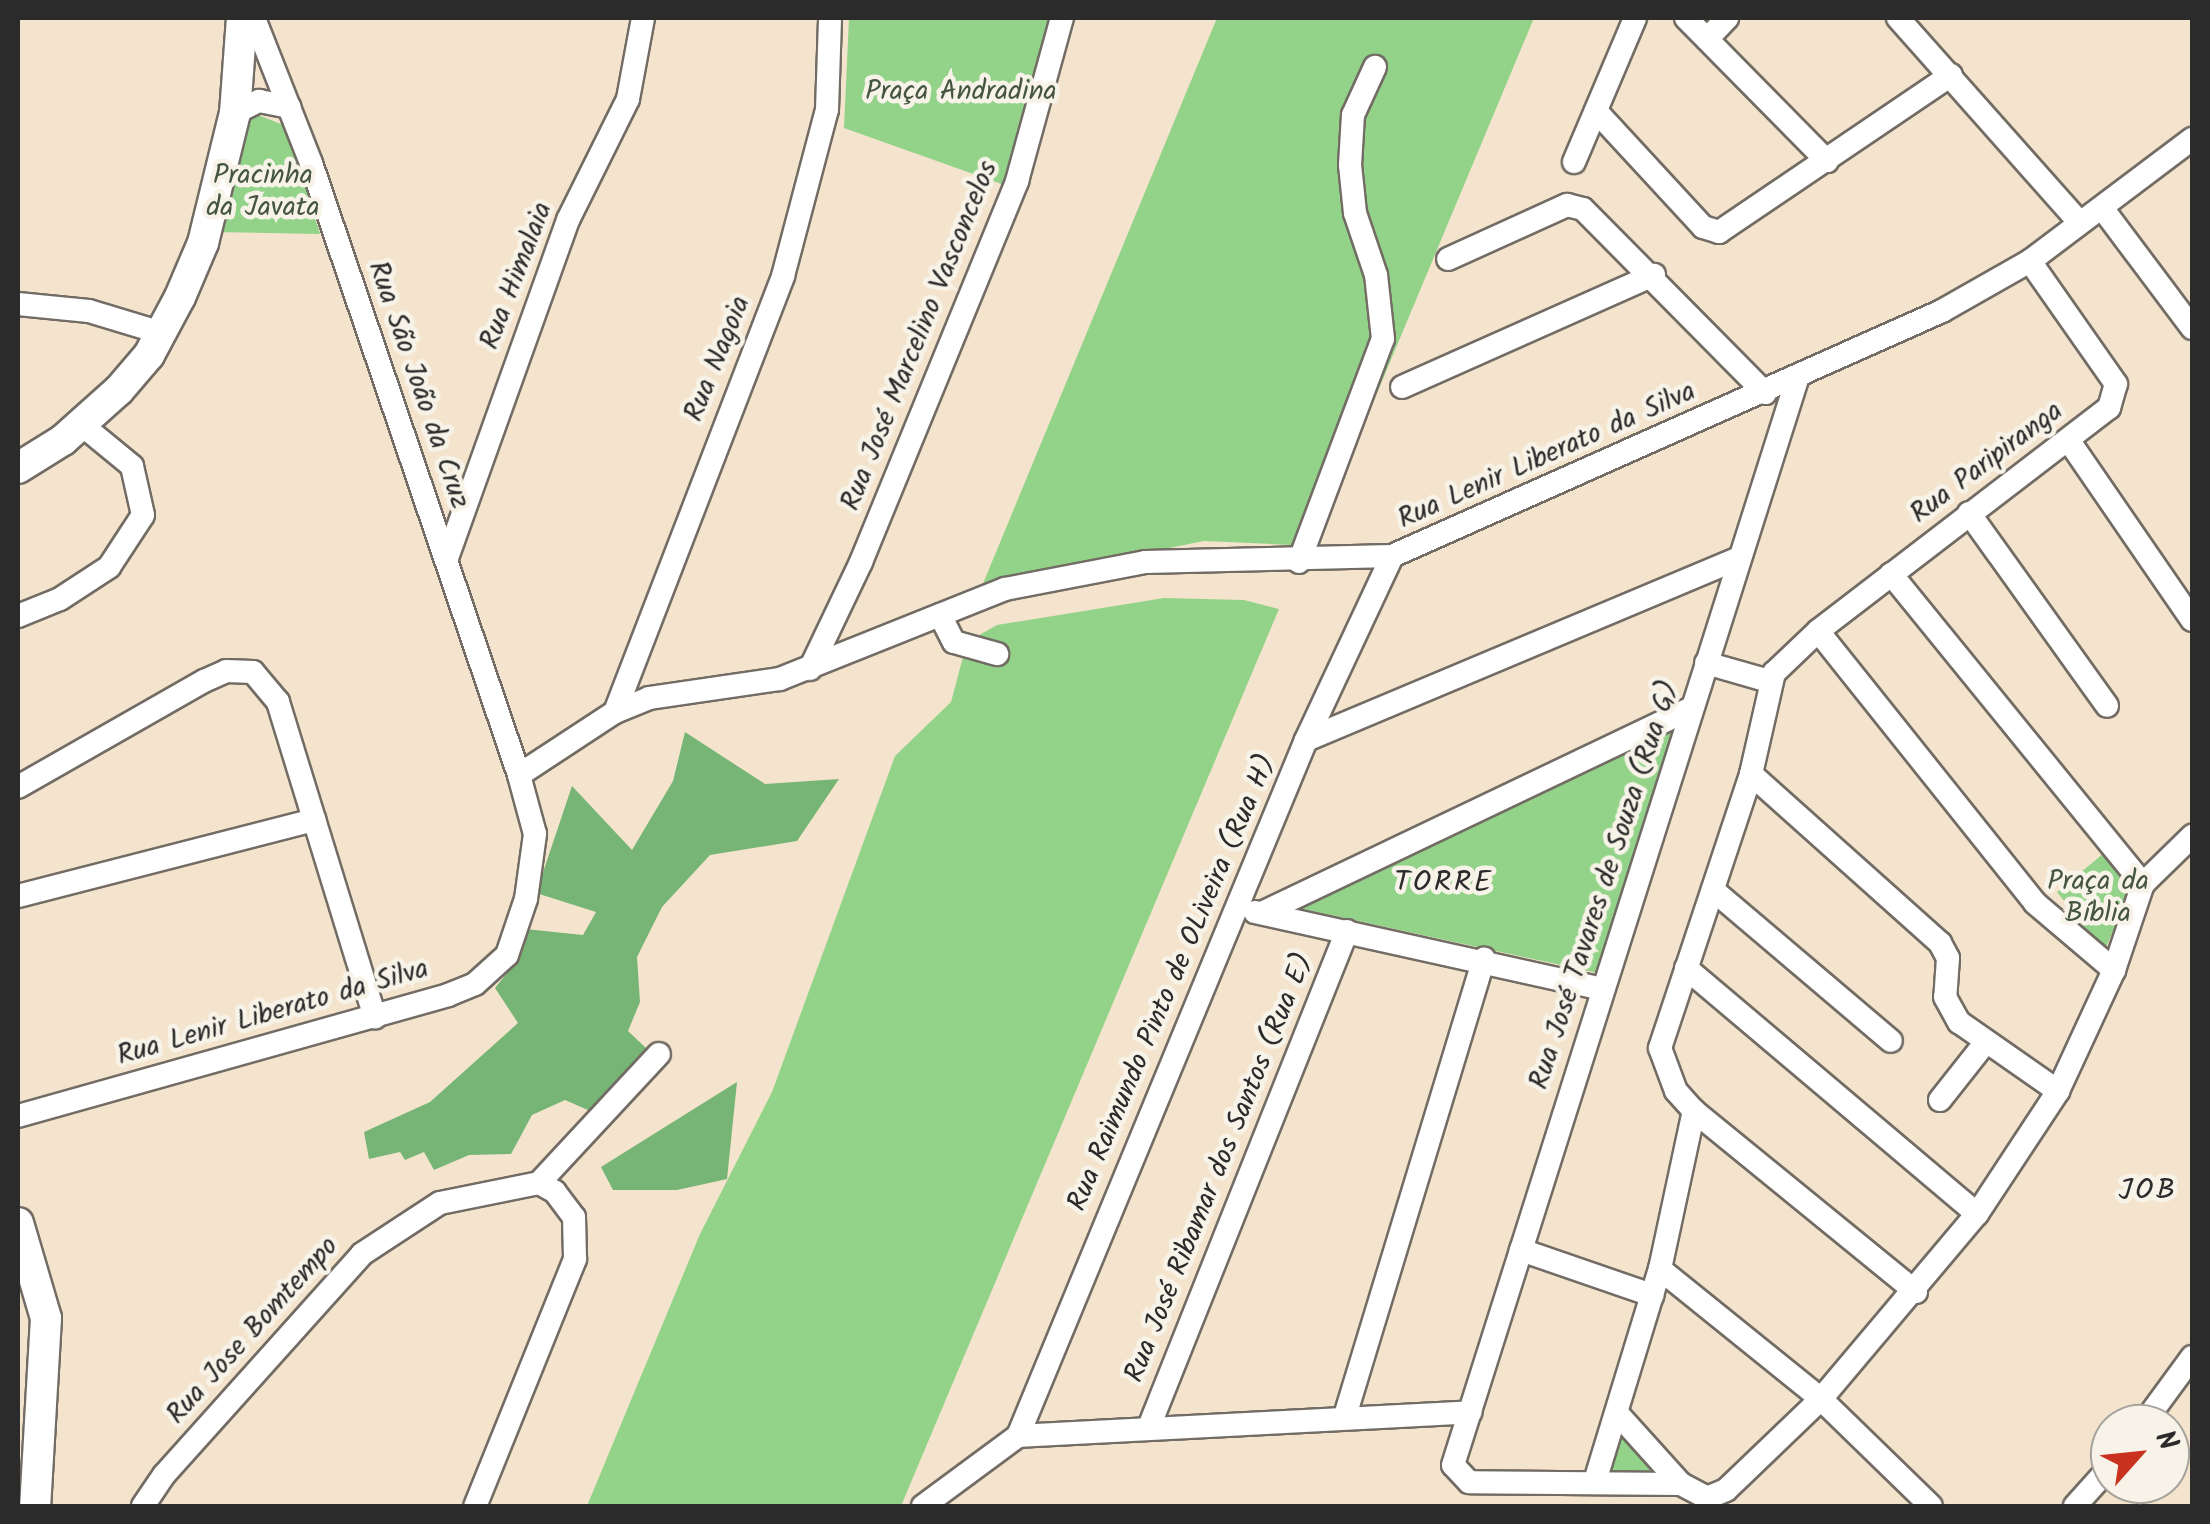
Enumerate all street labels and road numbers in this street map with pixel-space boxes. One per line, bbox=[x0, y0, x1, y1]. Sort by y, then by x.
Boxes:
street label: Rua José Marcelino Vasconcelos bbox=[834, 156, 1006, 516]
street label: Rua Himalaia bbox=[474, 198, 560, 354]
street label: Rua São João da Cruz bbox=[360, 257, 476, 513]
street label: Rua Nagoia bbox=[678, 291, 758, 427]
street label: Rua Lenir Liberato da Silva bbox=[1393, 375, 1701, 537]
street label: Rua Paripiranga bbox=[1904, 395, 2070, 531]
street label: Rua José Tavares de Souza (Rua G) bbox=[1523, 676, 1687, 1094]
street label: Rua Raimundo Pinto de OLiveira (Rua H) bbox=[1061, 750, 1285, 1216]
street label: Rua José Ribamar dos Santos (Rua E) bbox=[1118, 949, 1322, 1387]
street label: Rua Lenir Liberato da Silva bbox=[113, 952, 433, 1074]
street label: Rua Jose Bomtempo bbox=[160, 1230, 346, 1432]

